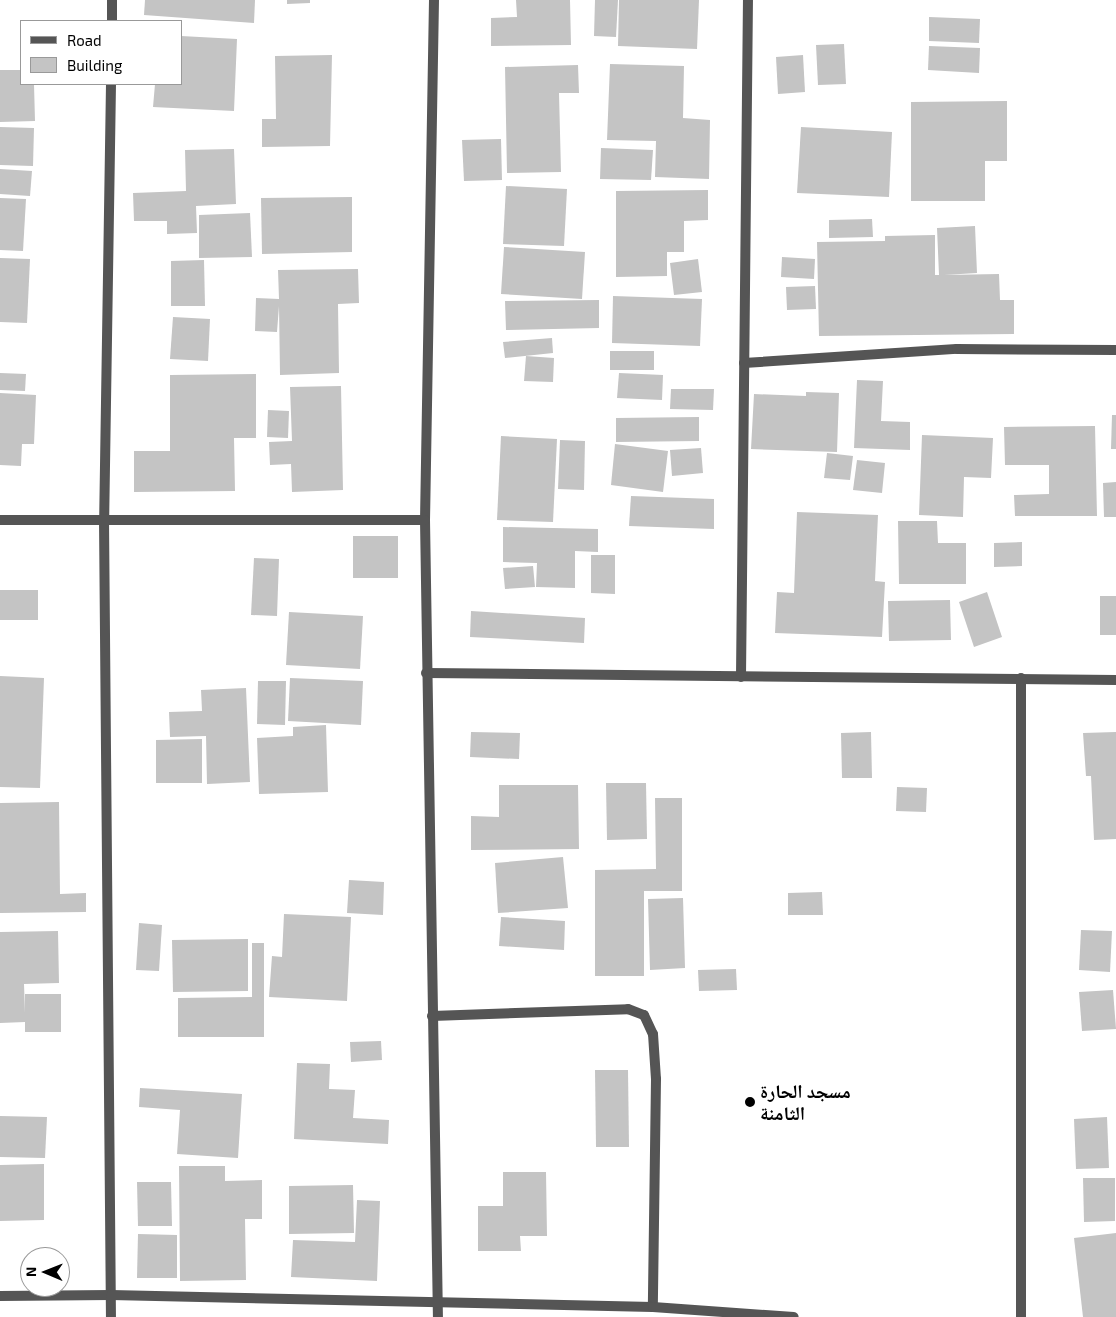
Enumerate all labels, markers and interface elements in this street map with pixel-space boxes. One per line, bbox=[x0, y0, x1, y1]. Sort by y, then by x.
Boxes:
legend bbox=[20, 20, 182, 85]
text: Road bbox=[67, 31, 102, 49]
text: Building bbox=[67, 56, 122, 74]
place label: مسجد الحارة الثامنة bbox=[760, 1080, 851, 1124]
marker: مسجد الحارة الثامنة bbox=[744, 1096, 756, 1108]
north arrow bbox=[20, 1247, 70, 1297]
text: N bbox=[22, 1267, 39, 1277]

